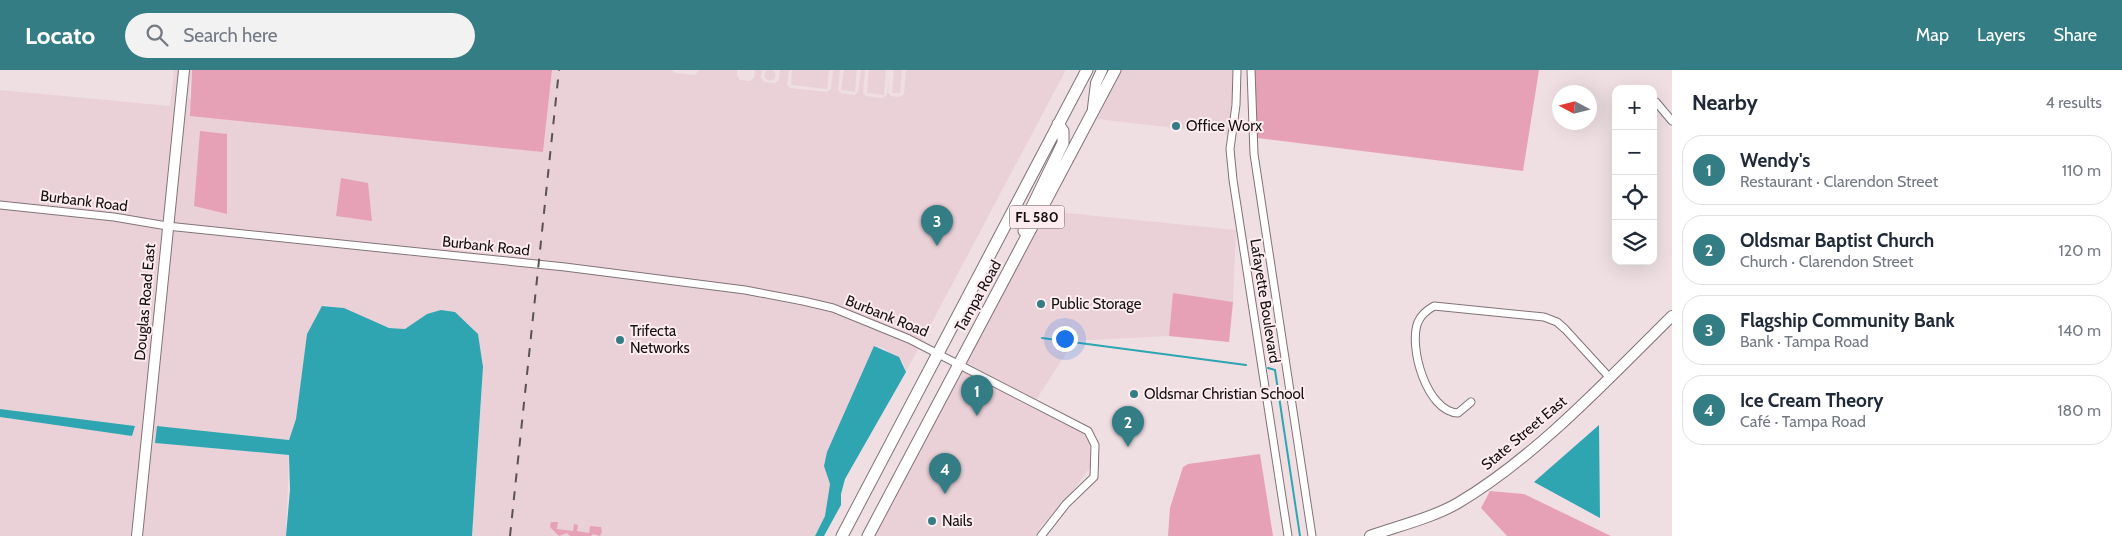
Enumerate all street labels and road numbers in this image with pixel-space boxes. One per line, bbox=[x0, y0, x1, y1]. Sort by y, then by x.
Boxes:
street label: Burbank Road bbox=[39, 187, 129, 215]
road number: FL 580 bbox=[1010, 206, 1064, 228]
street label: Burbank Road bbox=[441, 232, 531, 260]
street label: Lafayette Boulevard bbox=[1246, 237, 1284, 365]
street label: Douglas Road East bbox=[131, 243, 159, 361]
street label: Tampa Road bbox=[951, 257, 1005, 335]
street label: Burbank Road bbox=[843, 291, 931, 341]
street label: State Street East bbox=[1478, 392, 1570, 474]

